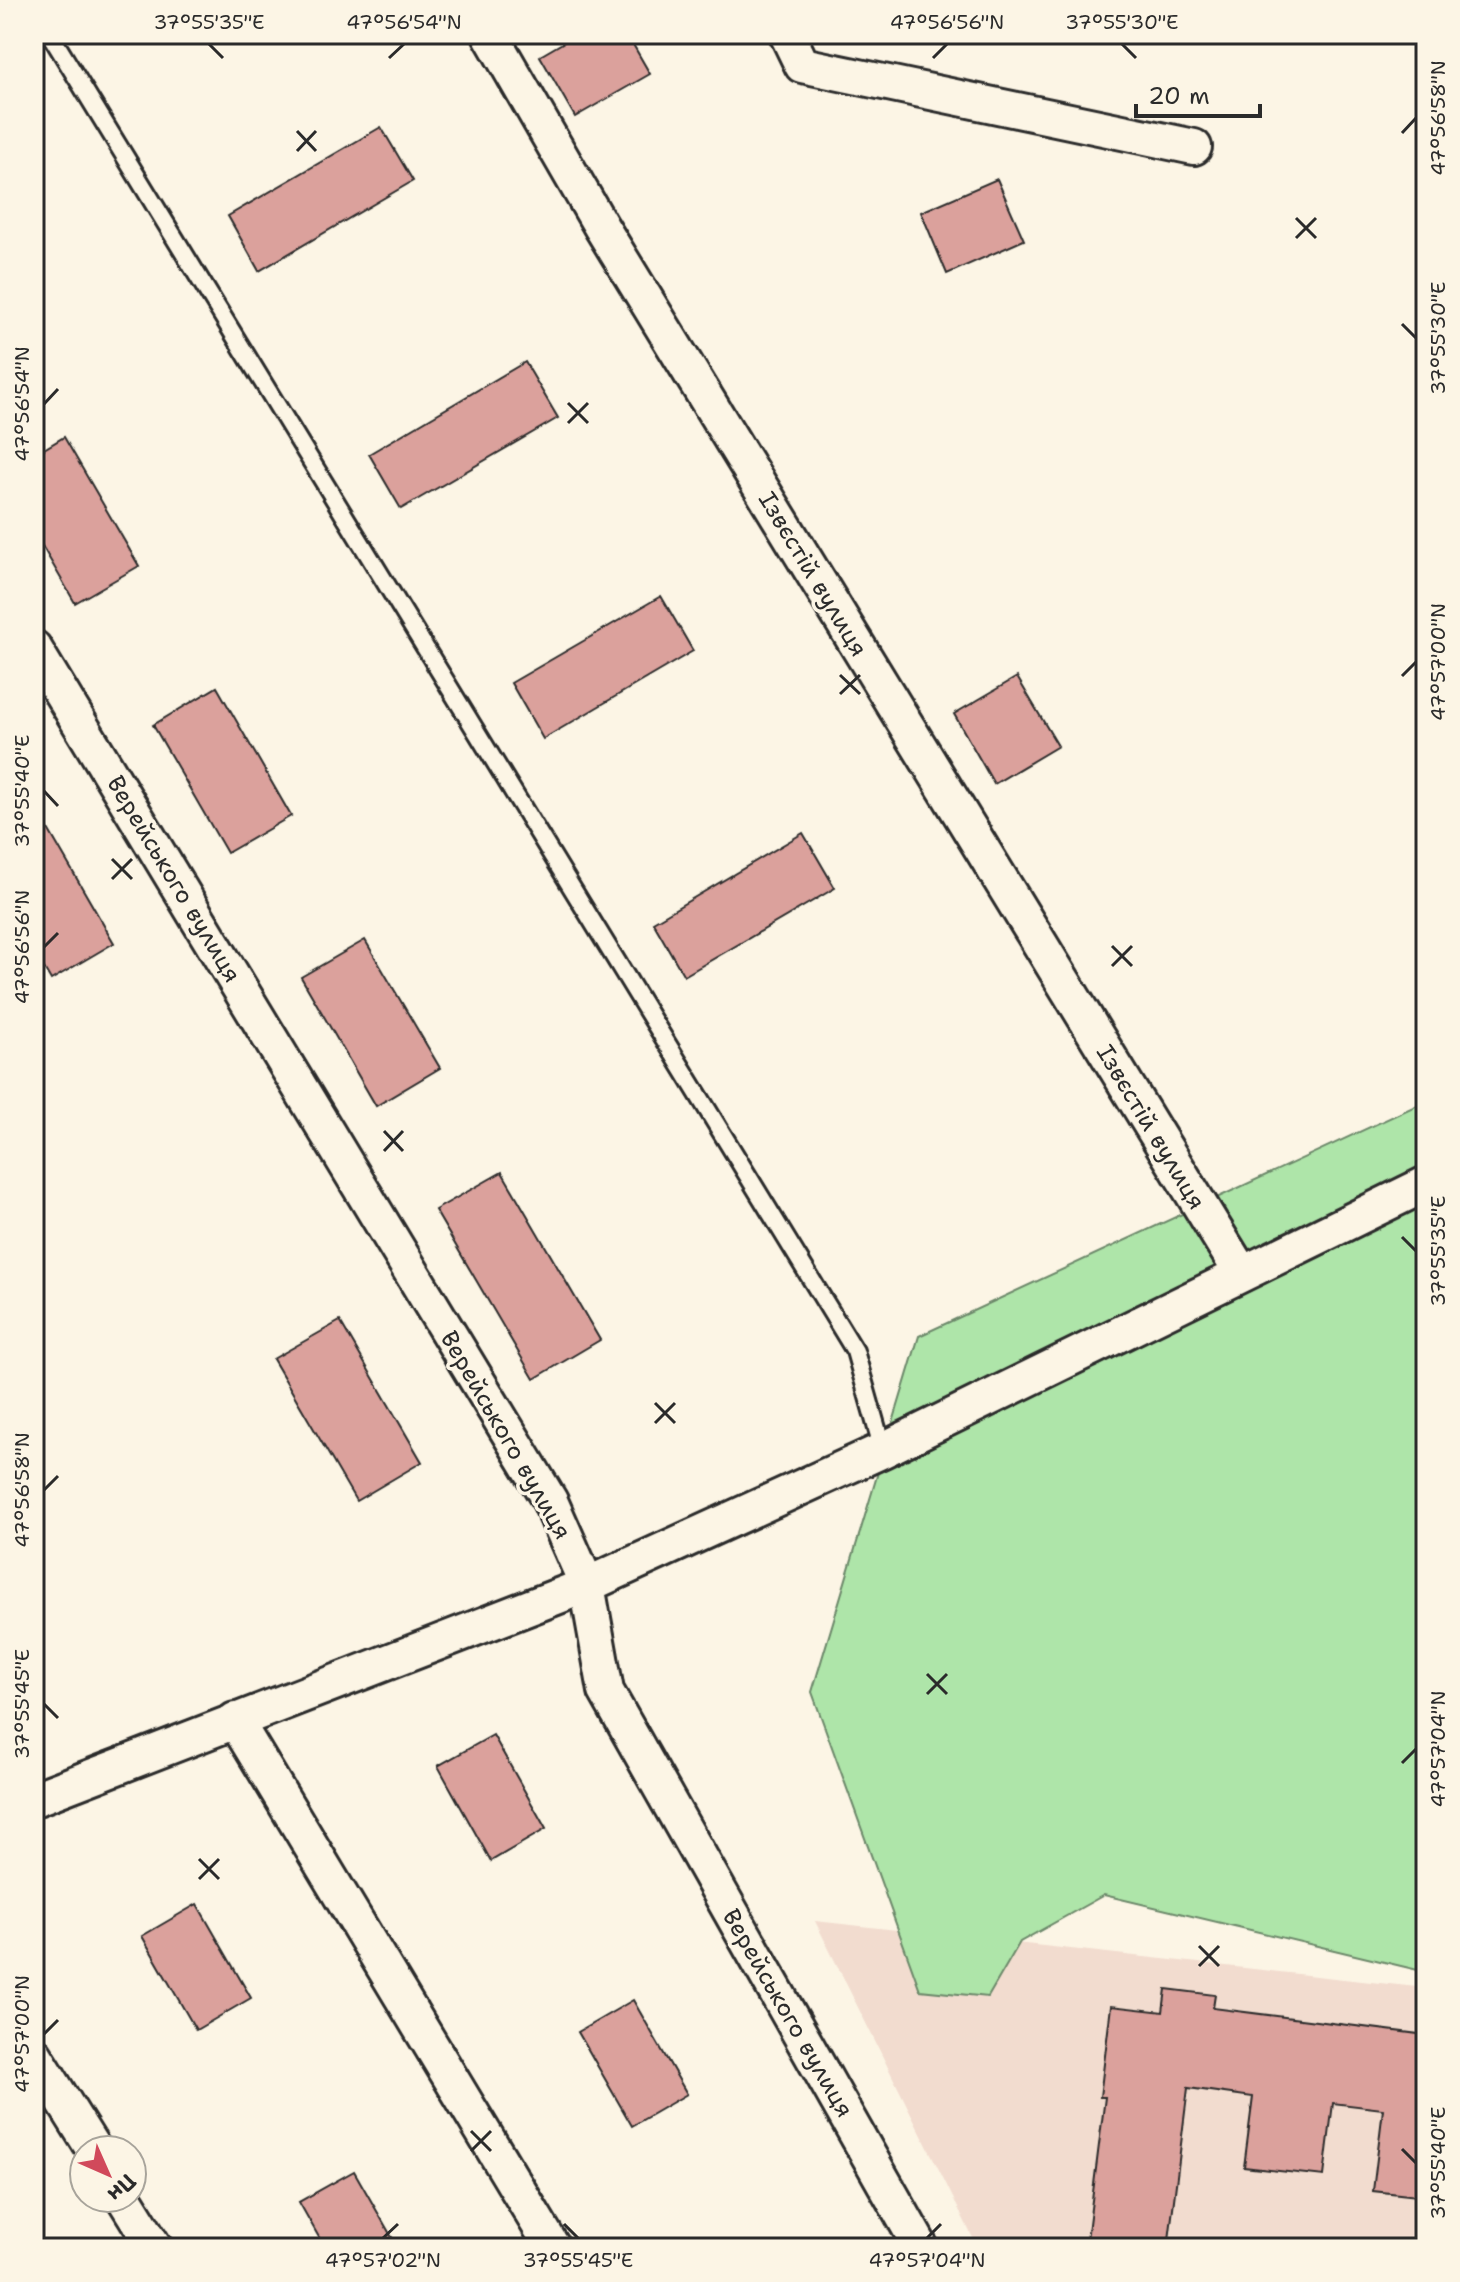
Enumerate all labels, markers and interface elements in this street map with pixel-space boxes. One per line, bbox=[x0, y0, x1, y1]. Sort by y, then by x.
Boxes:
text: 37°55'35"E bbox=[153, 9, 265, 35]
text: 47°56'54"N bbox=[346, 9, 462, 35]
text: 47°56'56"N bbox=[890, 9, 1004, 35]
text: 37°55'30"E bbox=[1065, 9, 1179, 35]
text: 47°56'58"N bbox=[1425, 60, 1451, 176]
scale bar bbox=[1136, 68, 1260, 118]
text: 20 m bbox=[1148, 80, 1210, 112]
text: 37°55'30"E bbox=[1425, 281, 1451, 395]
text: 47°56'54"N bbox=[9, 346, 35, 462]
street label: Ізвєстій вулиця bbox=[751, 486, 875, 662]
text: 47°57'00"N bbox=[1425, 603, 1451, 721]
text: 37°55'40"E bbox=[9, 734, 35, 848]
street label: Верейського вулиця bbox=[100, 770, 248, 988]
text: 47°56'56"N bbox=[9, 890, 35, 1004]
street label: Ізвєстій вулиця bbox=[1089, 1039, 1213, 1215]
text: 37°55'35"E bbox=[1425, 1195, 1451, 1307]
street label: Верейського вулиця bbox=[433, 1325, 579, 1545]
text: 47°56'58"N bbox=[9, 1432, 35, 1548]
text: 37°55'45"E bbox=[9, 1649, 35, 1759]
text: 47°57'04"N bbox=[1425, 1691, 1451, 1807]
street label: Верейського вулиця bbox=[715, 1903, 861, 2123]
text: 47°57'00"N bbox=[9, 1975, 35, 2093]
text: 37°55'40"E bbox=[1425, 2106, 1451, 2220]
north arrow bbox=[68, 2134, 148, 2214]
text: Пн bbox=[101, 2167, 142, 2208]
text: 47°57'02"N bbox=[325, 2247, 441, 2273]
text: 37°55'45"E bbox=[523, 2247, 633, 2273]
text: 47°57'04"N bbox=[869, 2247, 985, 2273]

